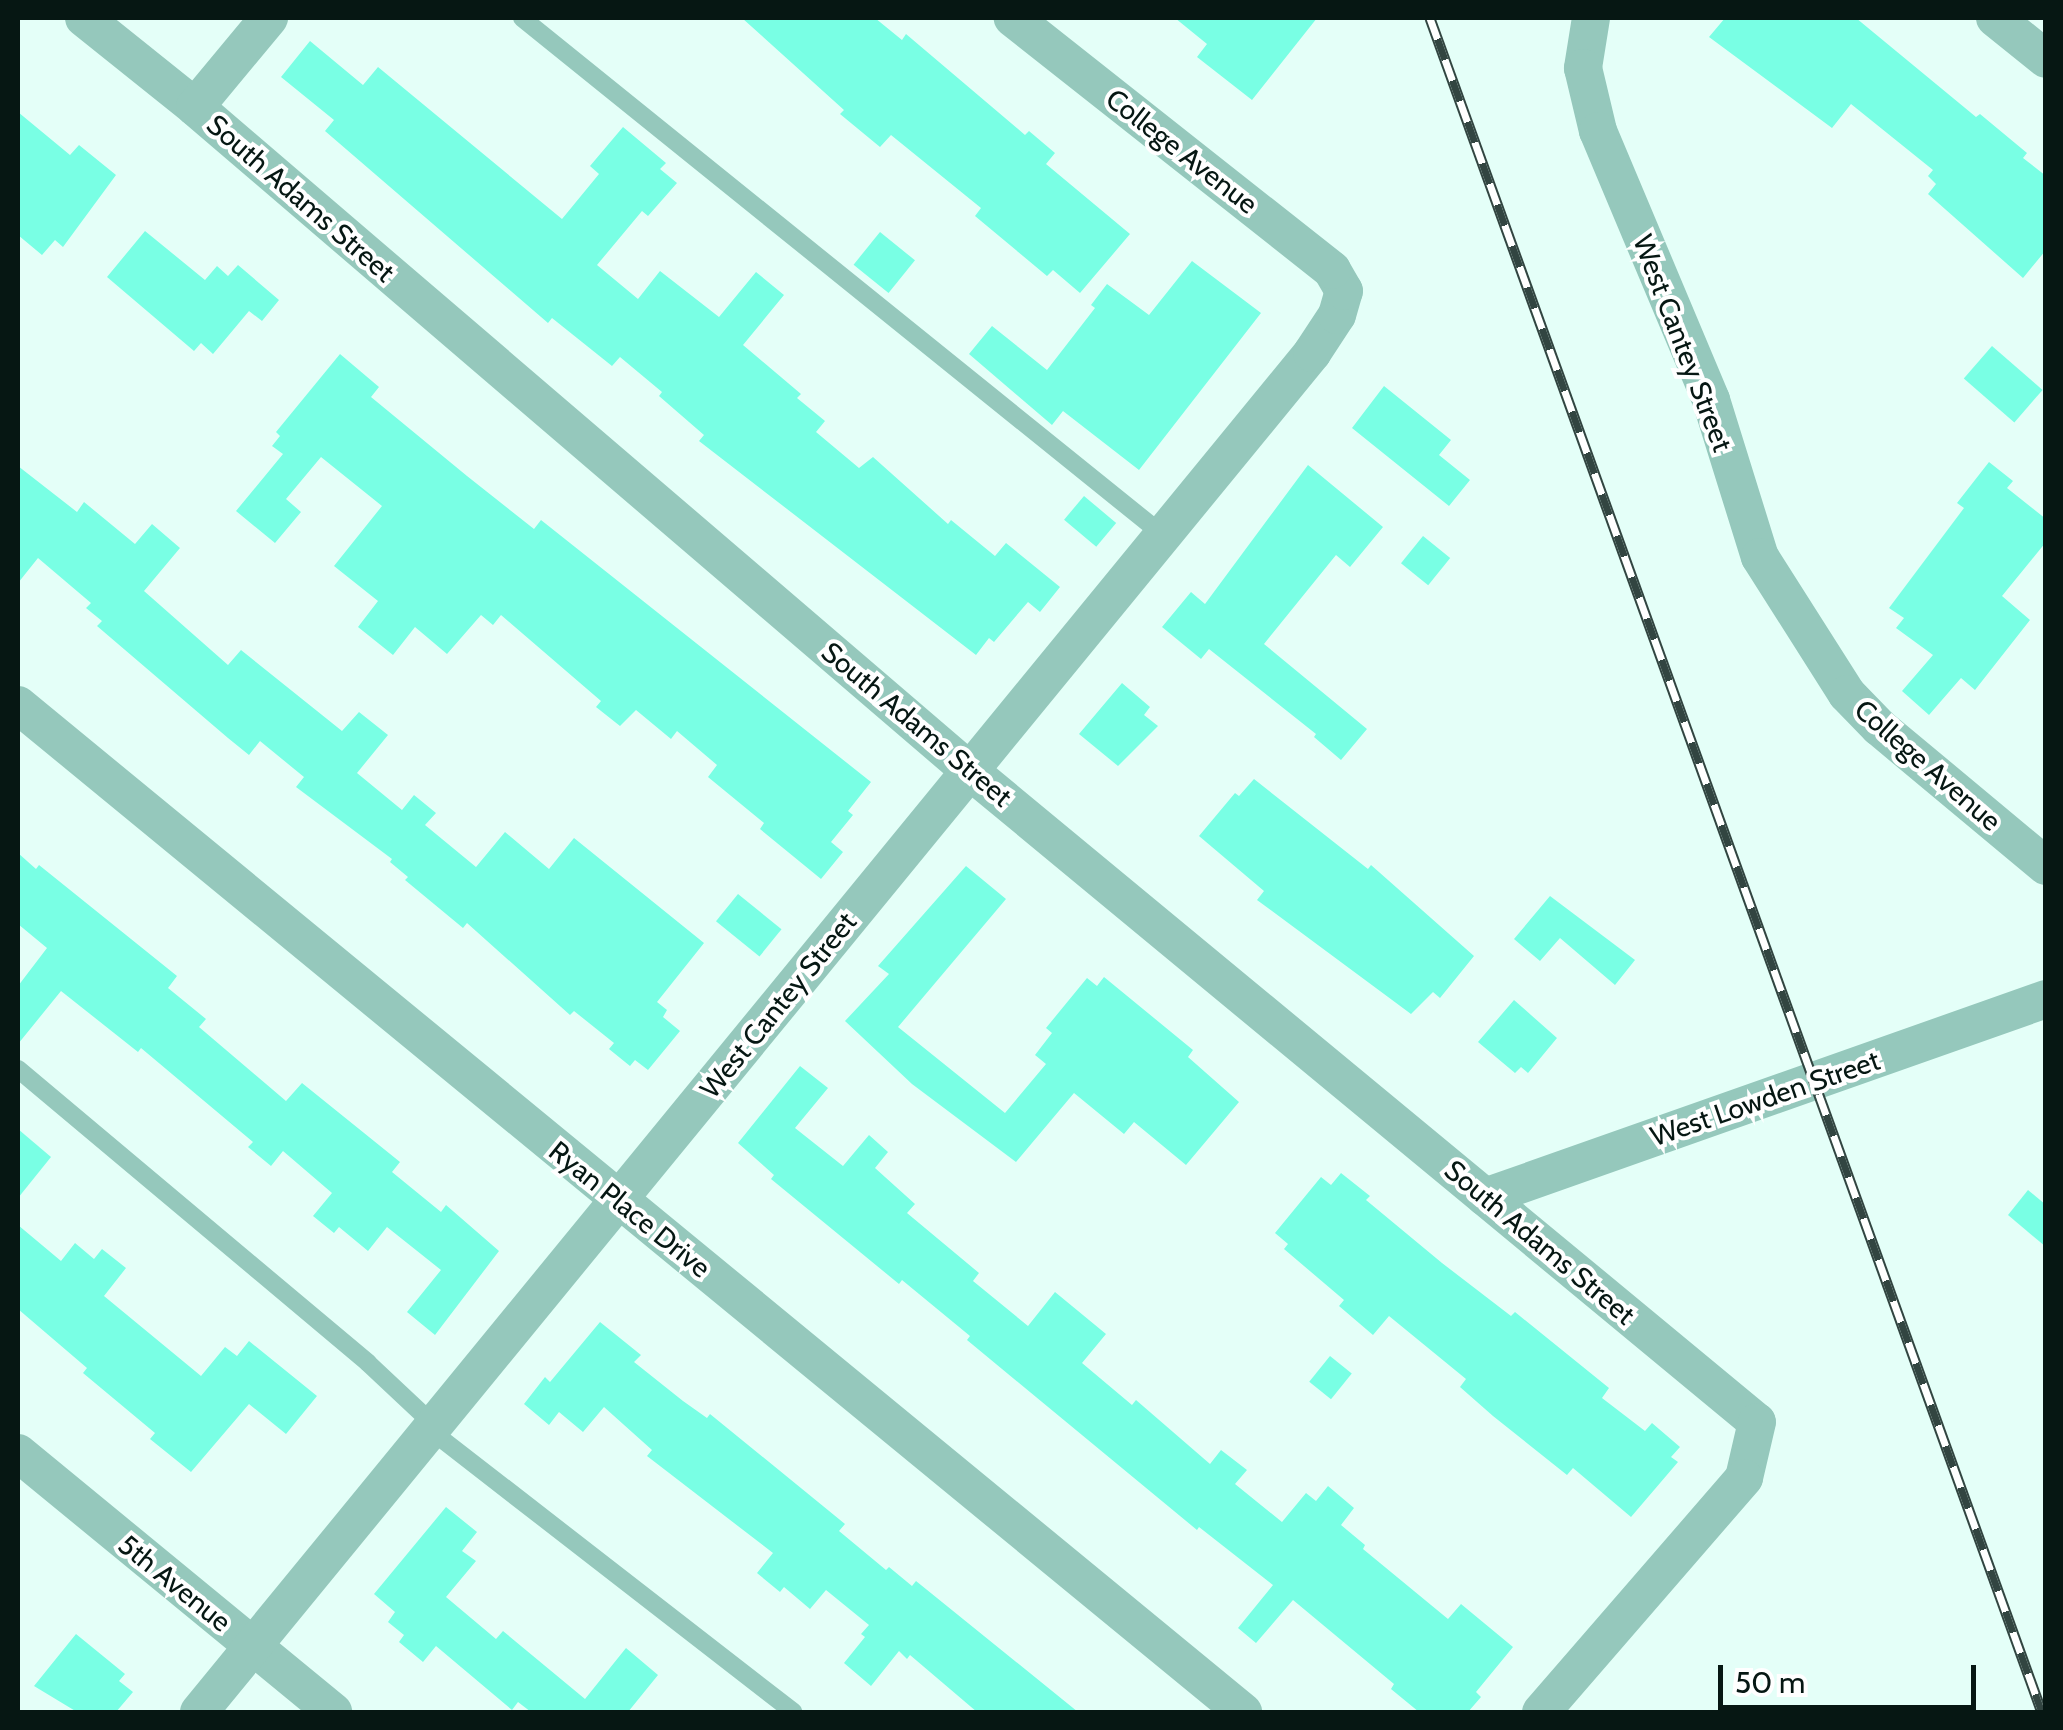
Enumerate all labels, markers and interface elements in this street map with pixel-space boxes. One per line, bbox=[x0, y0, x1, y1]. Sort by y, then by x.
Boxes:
street label: College Avenue bbox=[1100, 81, 1264, 221]
street label: South Adams Street bbox=[200, 107, 402, 289]
street label: West Cantey Street bbox=[1626, 230, 1740, 456]
street label: South Adams Street bbox=[815, 635, 1019, 813]
street label: College Avenue bbox=[1848, 692, 2008, 838]
street label: West Cantey Street bbox=[693, 905, 863, 1105]
street label: West Lowden Street bbox=[1646, 1043, 1884, 1153]
street label: Ryan Place Drive bbox=[543, 1134, 717, 1284]
street label: South Adams Street bbox=[1438, 1153, 1642, 1331]
street label: 5th Avenue bbox=[112, 1528, 238, 1638]
scale bar bbox=[1723, 1645, 1980, 1707]
text: 50 m bbox=[1735, 1664, 1805, 1701]

